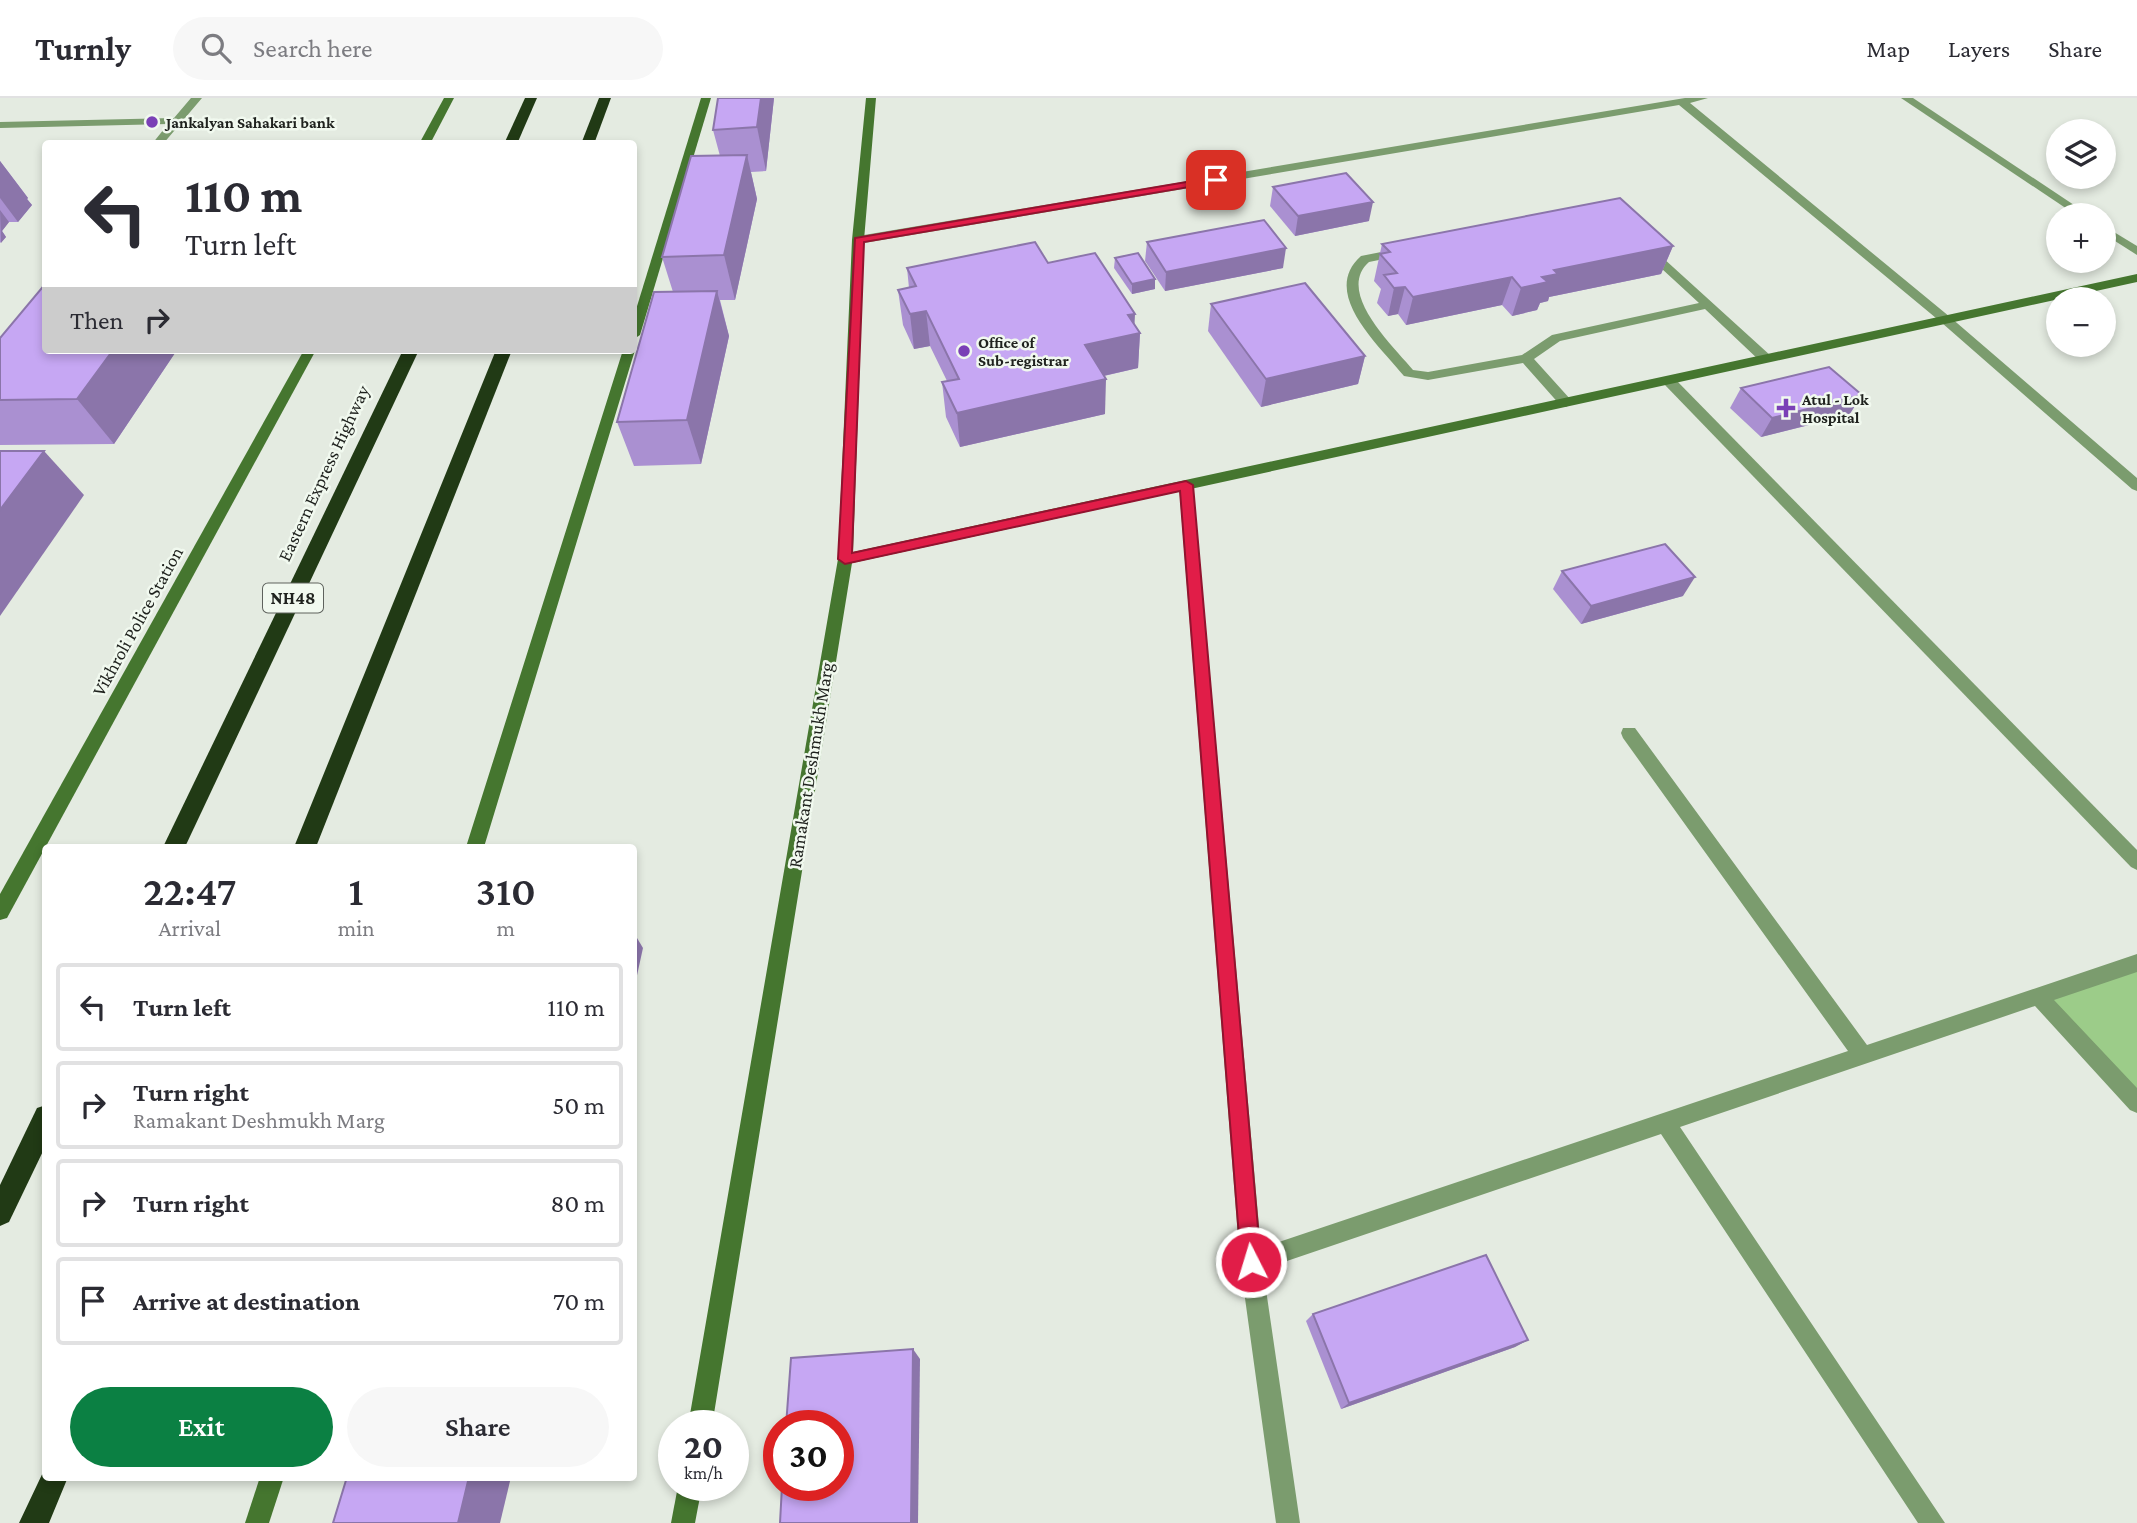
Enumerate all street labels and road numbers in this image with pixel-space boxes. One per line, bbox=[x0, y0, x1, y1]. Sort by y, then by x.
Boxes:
street label: Eastern Express Highway bbox=[273, 382, 374, 565]
street label: Vikhroli Police Station bbox=[88, 543, 187, 699]
road number: NH48 bbox=[263, 584, 323, 612]
street label: Ramakant Deshmukh Marg bbox=[784, 661, 837, 869]

